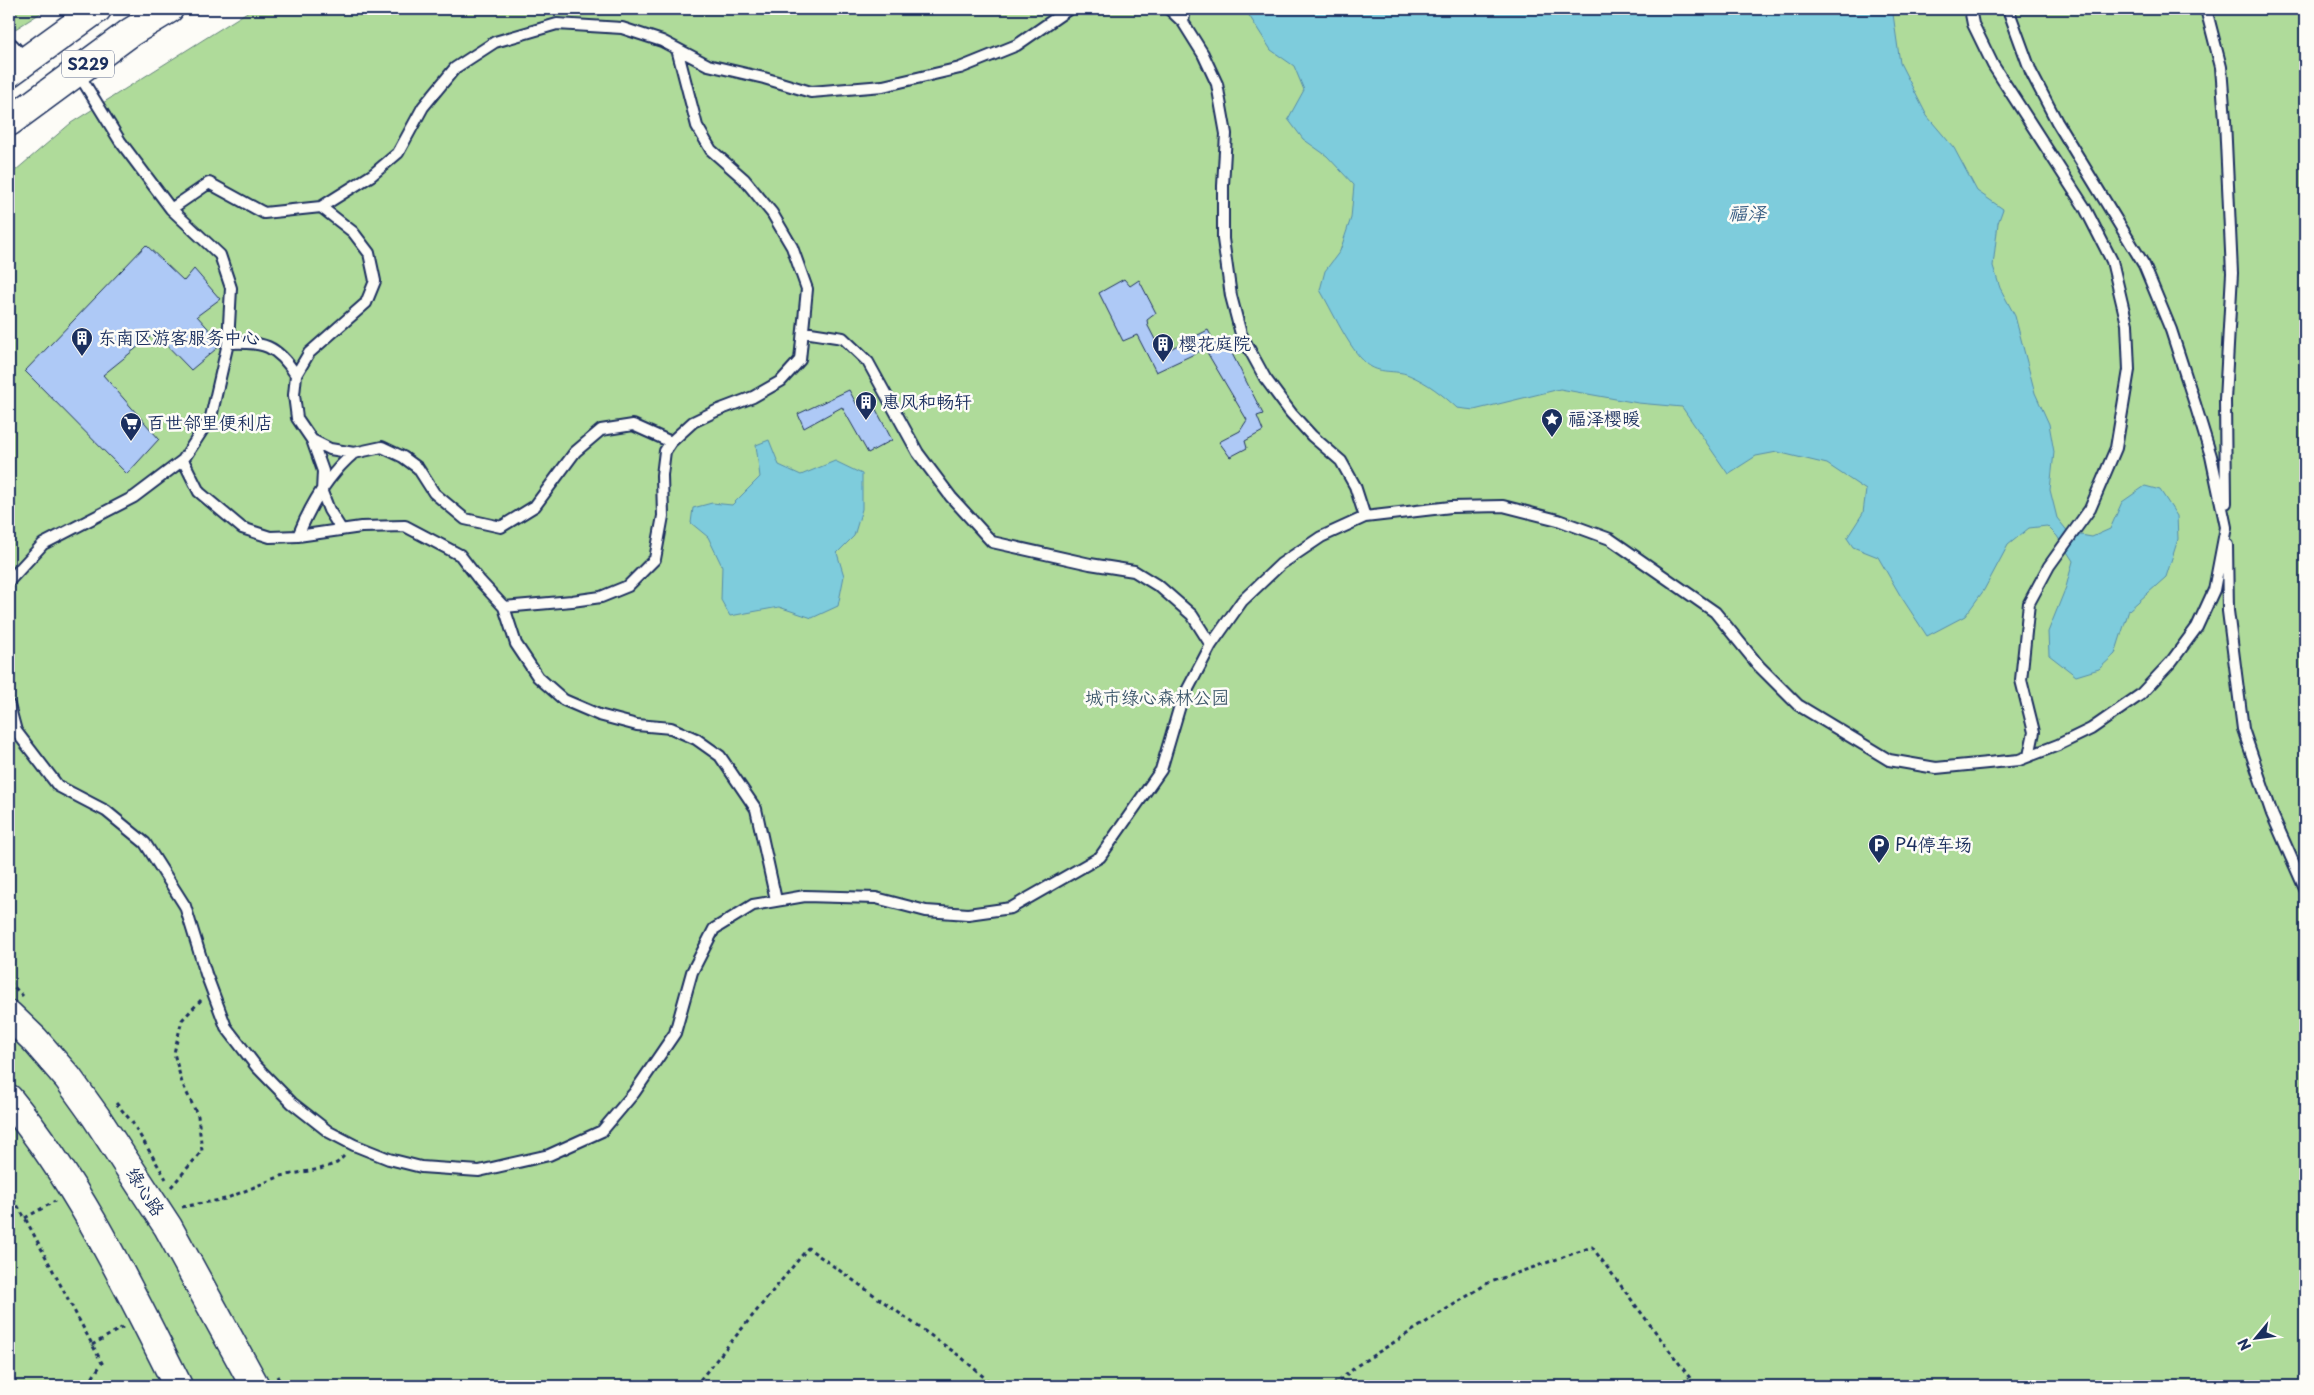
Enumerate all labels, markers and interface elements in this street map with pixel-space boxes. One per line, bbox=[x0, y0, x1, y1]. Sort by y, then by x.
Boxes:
road number: S229 bbox=[62, 51, 114, 78]
water label: 福泽 bbox=[1728, 198, 1768, 226]
place label: 东南区游客服务中心 bbox=[98, 323, 260, 350]
building icon: 东南区游客服务中心 bbox=[70, 326, 94, 357]
place label: 樱花庭院 bbox=[1179, 329, 1251, 356]
building icon: 樱花庭院 bbox=[1151, 332, 1175, 363]
place label: 惠风和畅轩 bbox=[882, 387, 972, 414]
building icon: 惠风和畅轩 bbox=[854, 390, 878, 421]
place label: 福泽樱暖 bbox=[1568, 404, 1640, 431]
place icon: 福泽樱暖 bbox=[1540, 407, 1564, 438]
place label: 百世邻里便利店 bbox=[147, 408, 273, 435]
supermarket icon: 百世邻里便利店 bbox=[119, 411, 143, 442]
park label: 城市绿心森林公园 bbox=[1085, 683, 1229, 710]
place label: P4停车场 bbox=[1895, 830, 1972, 857]
parking icon: P4停车场 bbox=[1867, 833, 1891, 864]
street label: 绿心路 bbox=[120, 1161, 172, 1221]
north arrow bbox=[2232, 1312, 2282, 1362]
text: N bbox=[2232, 1335, 2256, 1354]

